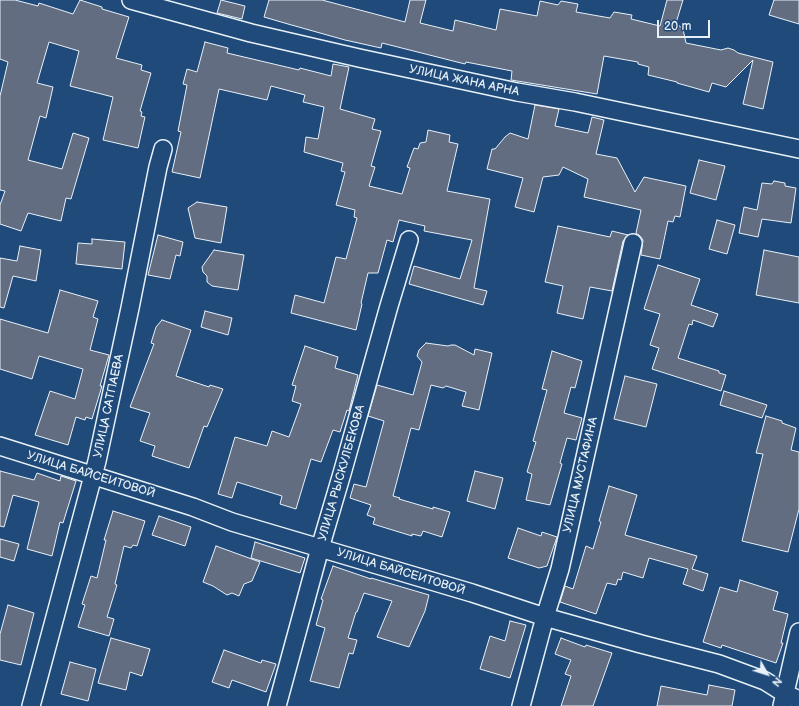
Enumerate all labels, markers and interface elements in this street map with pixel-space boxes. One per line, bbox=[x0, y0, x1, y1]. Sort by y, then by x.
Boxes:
scale bar bbox=[659, 12, 712, 38]
text: 20 m bbox=[664, 19, 691, 34]
street label: УЛИЦА ЖАНА АРНА bbox=[408, 62, 520, 100]
street label: УЛИЦА САТПАЕВА bbox=[91, 353, 127, 459]
street label: УЛИЦА РЫСКУЛБЕКОВА bbox=[316, 403, 368, 543]
street label: УЛИЦА МУСТАФИНА bbox=[561, 416, 601, 534]
street label: УЛИЦА БАЙСЕИТОВОЙ bbox=[25, 449, 157, 501]
street label: УЛИЦА БАЙСЕИТОВОЙ bbox=[335, 546, 467, 598]
north arrow bbox=[747, 654, 787, 694]
text: N bbox=[769, 675, 784, 689]

